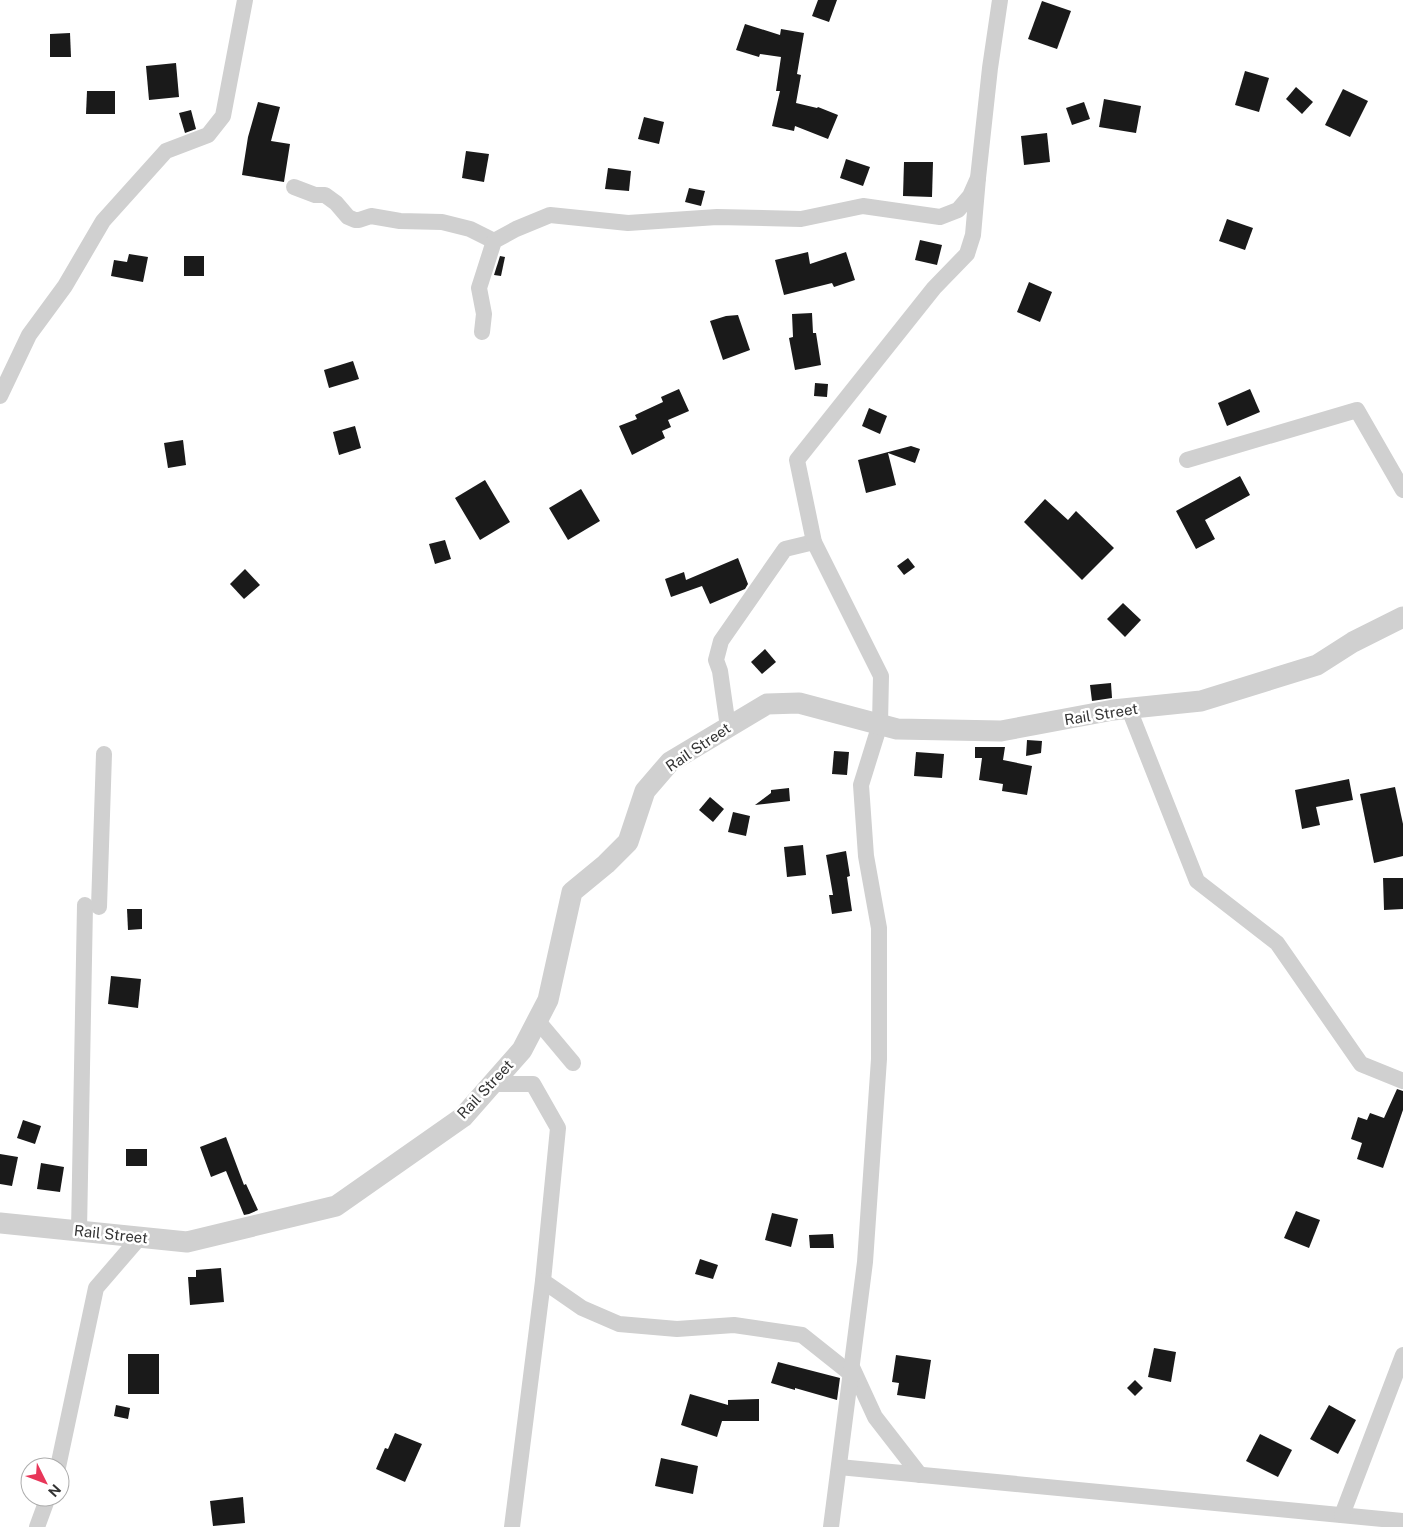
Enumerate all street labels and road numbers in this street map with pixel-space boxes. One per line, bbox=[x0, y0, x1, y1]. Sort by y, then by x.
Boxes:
street label: Rail Street bbox=[1063, 700, 1139, 728]
street label: Rail Street bbox=[663, 719, 734, 775]
street label: Rail Street bbox=[454, 1056, 517, 1122]
street label: Rail Street bbox=[73, 1222, 149, 1246]

